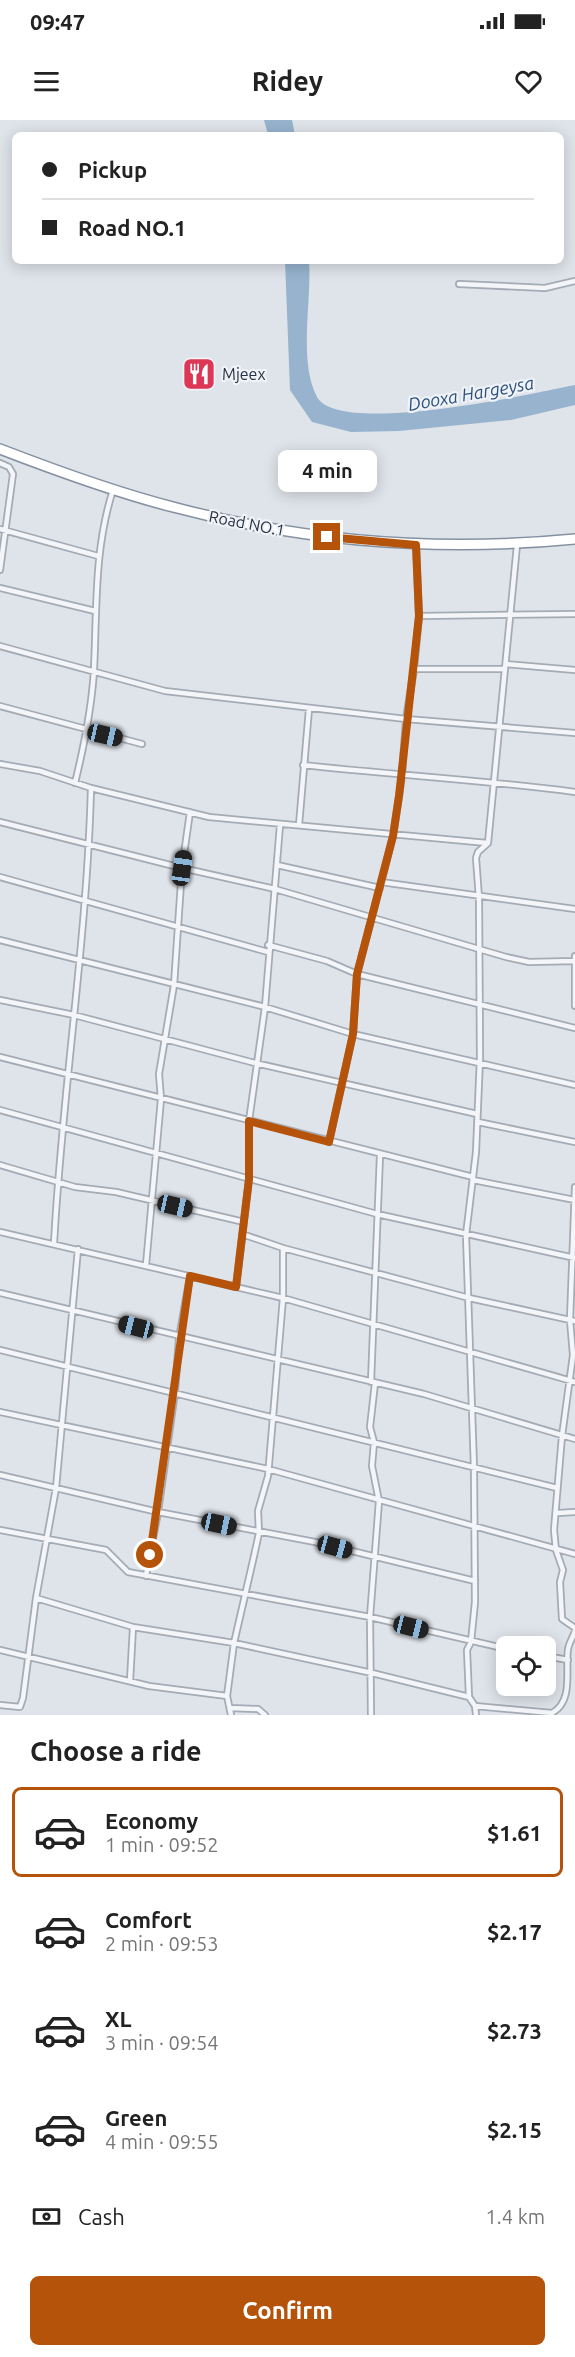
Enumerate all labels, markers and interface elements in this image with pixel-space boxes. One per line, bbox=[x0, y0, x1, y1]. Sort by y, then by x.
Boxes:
text: 09:47 bbox=[30, 9, 85, 34]
icon: menu bbox=[30, 65, 63, 98]
icon: heart bbox=[512, 65, 545, 98]
text: Ridey bbox=[252, 66, 323, 96]
text: Pickup bbox=[78, 157, 147, 182]
text: Road NO.1 bbox=[78, 215, 186, 240]
restaurant icon: Mjeex bbox=[181, 356, 217, 392]
place label: Mjeex bbox=[222, 365, 266, 383]
water label: Dooxa Hargeysa bbox=[406, 372, 536, 414]
callout: 4 min bbox=[278, 450, 376, 492]
text: 4 min bbox=[302, 459, 353, 482]
street label: Road NO.1 bbox=[208, 507, 286, 539]
route end bbox=[313, 523, 340, 550]
car bbox=[85, 722, 125, 748]
car bbox=[171, 849, 193, 887]
car bbox=[155, 1193, 195, 1219]
car bbox=[116, 1314, 156, 1340]
car bbox=[200, 1511, 238, 1537]
car bbox=[315, 1534, 355, 1560]
route start bbox=[136, 1541, 163, 1568]
car bbox=[391, 1614, 431, 1640]
map controls bbox=[496, 1636, 556, 1696]
button: locate bbox=[496, 1636, 556, 1696]
text: Choose a ride bbox=[30, 1736, 202, 1766]
icon: car bbox=[33, 1805, 87, 1859]
text: Economy bbox=[105, 1808, 198, 1833]
text: $1.61 bbox=[487, 1820, 542, 1845]
text: 1 min · 09:52 bbox=[105, 1833, 219, 1856]
icon: car bbox=[33, 1904, 87, 1958]
text: Comfort bbox=[105, 1907, 192, 1932]
text: $2.17 bbox=[487, 1919, 542, 1944]
text: 2 min · 09:53 bbox=[105, 1932, 219, 1955]
icon: car bbox=[33, 2003, 87, 2057]
text: XL bbox=[105, 2006, 132, 2031]
text: $2.73 bbox=[487, 2018, 542, 2043]
text: 3 min · 09:54 bbox=[105, 2031, 219, 2054]
icon: car bbox=[33, 2102, 87, 2156]
text: Green bbox=[105, 2105, 167, 2130]
text: $2.15 bbox=[487, 2117, 542, 2142]
text: 4 min · 09:55 bbox=[105, 2130, 219, 2153]
icon: cash bbox=[30, 2200, 63, 2233]
text: Cash bbox=[78, 2204, 125, 2229]
text: 1.4 km bbox=[486, 2205, 545, 2228]
button: Confirm bbox=[30, 2276, 545, 2345]

